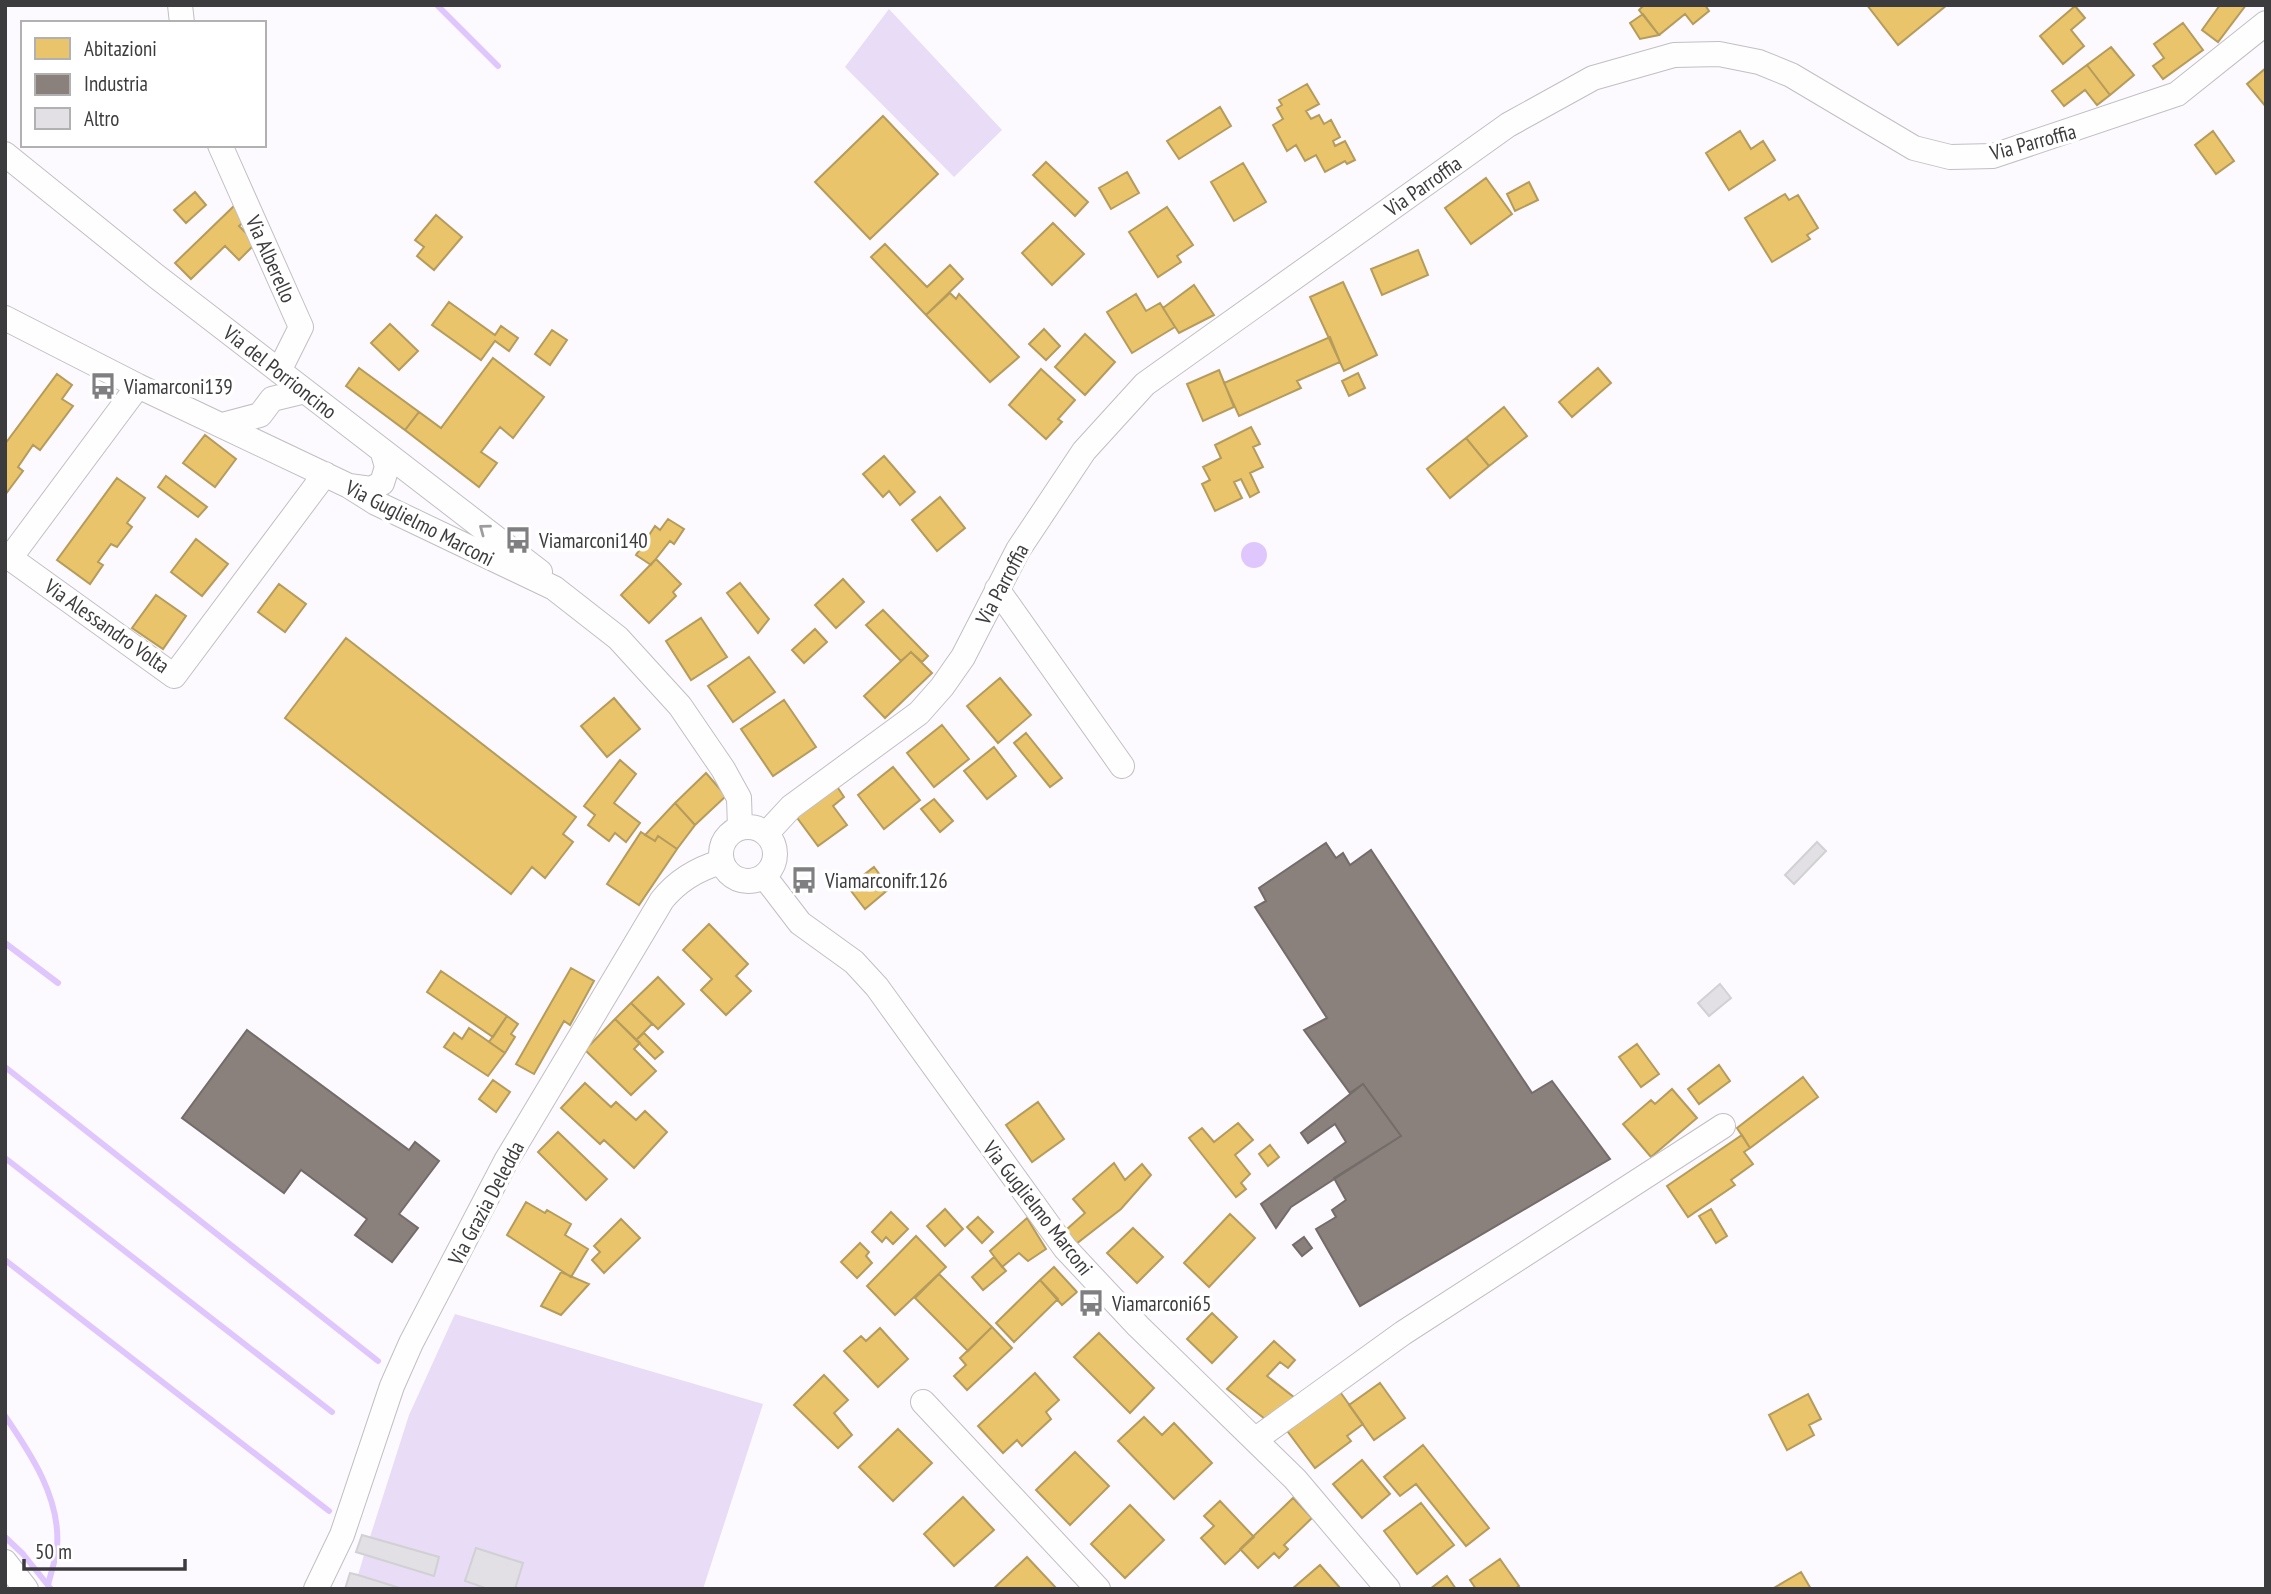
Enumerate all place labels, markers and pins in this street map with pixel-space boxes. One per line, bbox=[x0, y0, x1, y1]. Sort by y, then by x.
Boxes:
bus stop icon: Viamarconi139 bbox=[88, 371, 118, 401]
place label: Viamarconi139 bbox=[123, 373, 233, 400]
bus stop icon: Viamarconi140 bbox=[503, 525, 533, 555]
place label: Viamarconi140 bbox=[538, 527, 648, 554]
bus stop icon: Viamarconifr.126 bbox=[789, 865, 819, 895]
place label: Viamarconifr.126 bbox=[824, 867, 948, 894]
bus stop icon: Viamarconi65 bbox=[1076, 1288, 1106, 1318]
place label: Viamarconi65 bbox=[1111, 1290, 1211, 1317]

